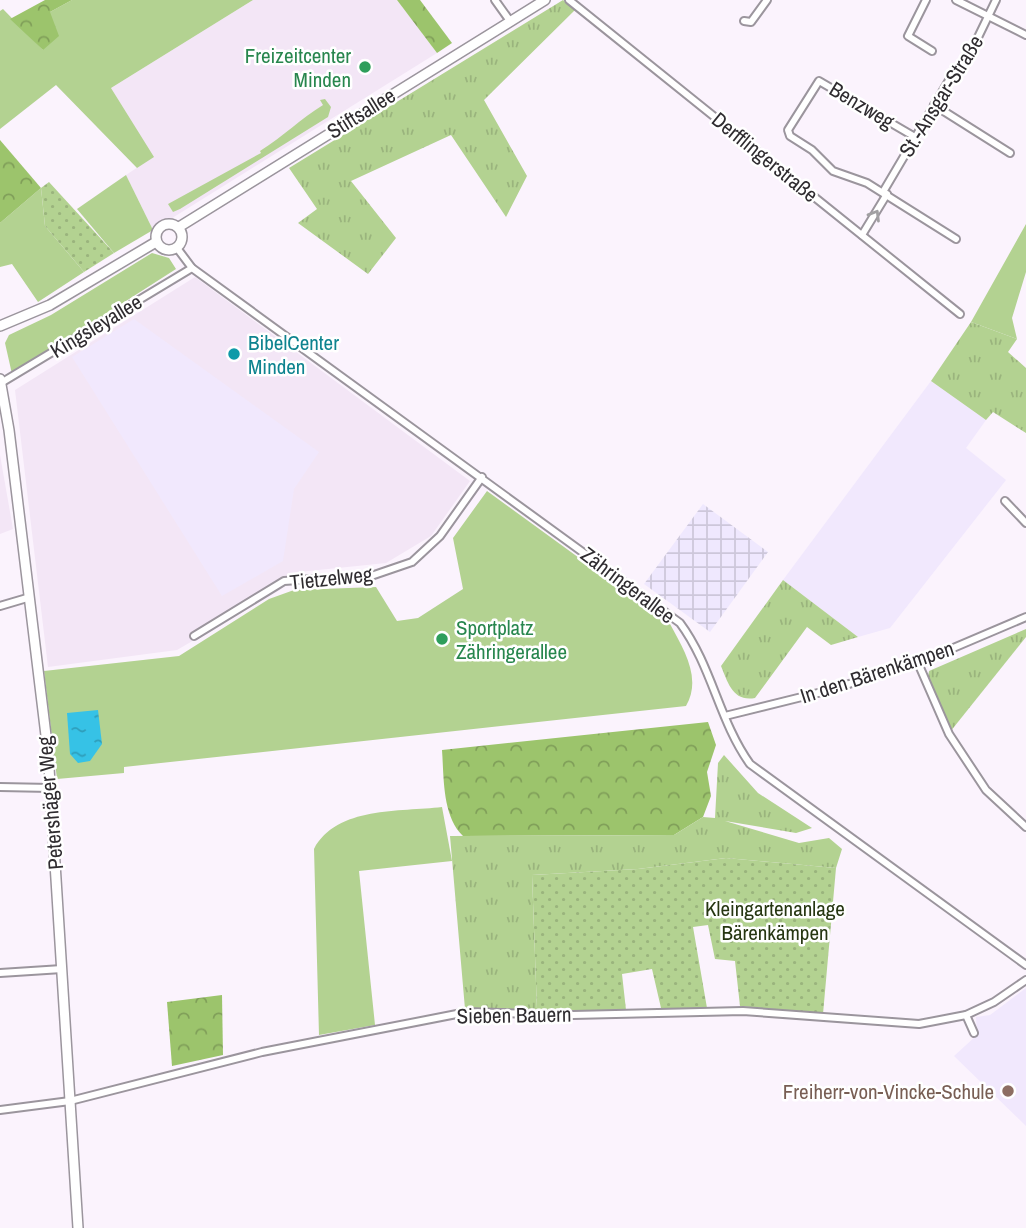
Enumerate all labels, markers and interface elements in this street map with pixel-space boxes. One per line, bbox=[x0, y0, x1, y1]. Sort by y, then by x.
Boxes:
street label: St.-Ansgar-Straße bbox=[892, 29, 990, 163]
place label: Freizeitcenter Minden bbox=[245, 41, 351, 94]
marker: Freizeitcenter Minden bbox=[357, 59, 373, 75]
street label: Benzweg bbox=[824, 74, 900, 136]
street label: Stiftsallee bbox=[321, 81, 401, 145]
street label: Derfflingerstraße bbox=[706, 105, 824, 209]
one-way arrow bbox=[866, 209, 879, 222]
street label: Kingsleyallee bbox=[45, 287, 147, 365]
place label: BibelCenter Minden bbox=[248, 328, 339, 381]
marker: BibelCenter Minden bbox=[226, 346, 242, 362]
street label: Zähringerallee bbox=[575, 540, 681, 630]
street label: Tietzelweg bbox=[288, 559, 374, 597]
place label: Sportplatz Zähringerallee bbox=[456, 613, 567, 666]
marker: Sportplatz Zähringerallee bbox=[434, 631, 450, 647]
street label: In den Bärenkämpen bbox=[796, 634, 958, 710]
street label: Petershäger Weg bbox=[30, 735, 70, 871]
park label: Kleingartenanlage Bärenkämpen bbox=[705, 894, 845, 947]
street label: Sieben Bauern bbox=[456, 999, 572, 1031]
place label: Freiherr-von-Vincke-Schule bbox=[783, 1077, 994, 1106]
marker: Freiherr-von-Vincke-Schule bbox=[1000, 1083, 1016, 1099]

